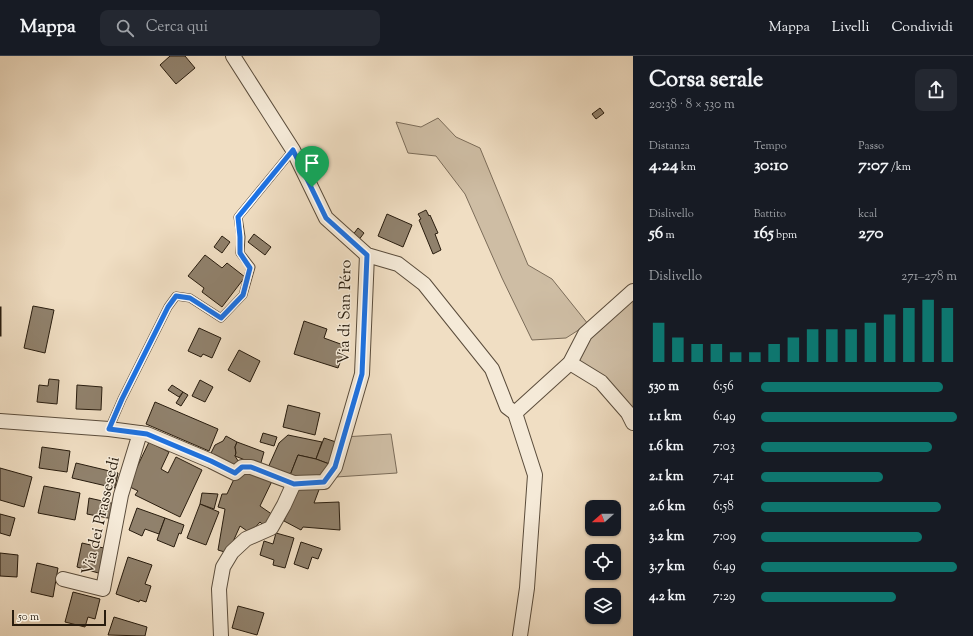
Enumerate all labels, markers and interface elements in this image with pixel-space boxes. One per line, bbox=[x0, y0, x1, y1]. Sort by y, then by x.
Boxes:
search box bbox=[100, 10, 380, 46]
text: Mappa bbox=[20, 14, 76, 41]
icon: search bbox=[114, 17, 136, 39]
text: Cerca qui bbox=[146, 17, 208, 38]
text: Mappa bbox=[769, 18, 810, 38]
text: Livelli bbox=[832, 18, 869, 38]
text: Condividi bbox=[891, 18, 953, 38]
text: Corsa serale bbox=[649, 65, 763, 97]
button: share bbox=[915, 69, 957, 111]
text: 20:38 · 8 × 530 m bbox=[649, 96, 735, 114]
text: Distanza bbox=[649, 138, 690, 154]
text: Tempo bbox=[754, 138, 787, 154]
text: Passo bbox=[858, 138, 884, 154]
pin bbox=[295, 146, 329, 187]
icon: arrive bbox=[301, 152, 323, 174]
text: 4.24 bbox=[649, 154, 678, 178]
text: 30:10 bbox=[754, 154, 788, 178]
text: 7:07 bbox=[858, 154, 889, 178]
text: km bbox=[678, 159, 696, 175]
text: /km bbox=[889, 159, 911, 175]
text: Dislivello bbox=[649, 206, 694, 222]
text: Battito bbox=[754, 206, 786, 222]
text: kcal bbox=[858, 206, 877, 222]
text: 56 bbox=[649, 222, 663, 246]
text: 165 bbox=[754, 222, 774, 246]
text: 270 bbox=[858, 222, 883, 246]
text: m bbox=[663, 227, 675, 243]
text: bpm bbox=[774, 227, 797, 243]
street label: Via di San Péro bbox=[334, 259, 358, 364]
text: Dislivello bbox=[649, 268, 702, 286]
text: 271–278 m bbox=[901, 268, 957, 286]
text: 530 m bbox=[649, 378, 679, 396]
text: 6:56 bbox=[713, 378, 734, 396]
text: 1.1 km bbox=[649, 408, 682, 426]
text: 6:49 bbox=[713, 408, 735, 426]
text: 1.6 km bbox=[649, 438, 684, 456]
text: 7:03 bbox=[713, 438, 735, 456]
street label: Via dei Prassesedi bbox=[77, 454, 127, 578]
text: 2.1 km bbox=[649, 468, 683, 486]
text: 7:41 bbox=[713, 468, 734, 486]
text: 2.6 km bbox=[649, 498, 685, 516]
text: 6:58 bbox=[713, 498, 734, 516]
north arrow bbox=[585, 500, 621, 536]
map controls bbox=[585, 500, 621, 624]
text: 3.2 km bbox=[649, 528, 684, 546]
text: 7:09 bbox=[713, 528, 736, 546]
button: locate bbox=[585, 544, 621, 580]
text: 3.7 km bbox=[649, 558, 685, 576]
text: 6:49 bbox=[713, 558, 735, 576]
button: layers bbox=[585, 588, 621, 624]
text: 4.2 km bbox=[649, 588, 686, 606]
text: 7:29 bbox=[713, 588, 735, 606]
scale bar bbox=[12, 608, 106, 627]
text: 50 m bbox=[18, 609, 39, 625]

